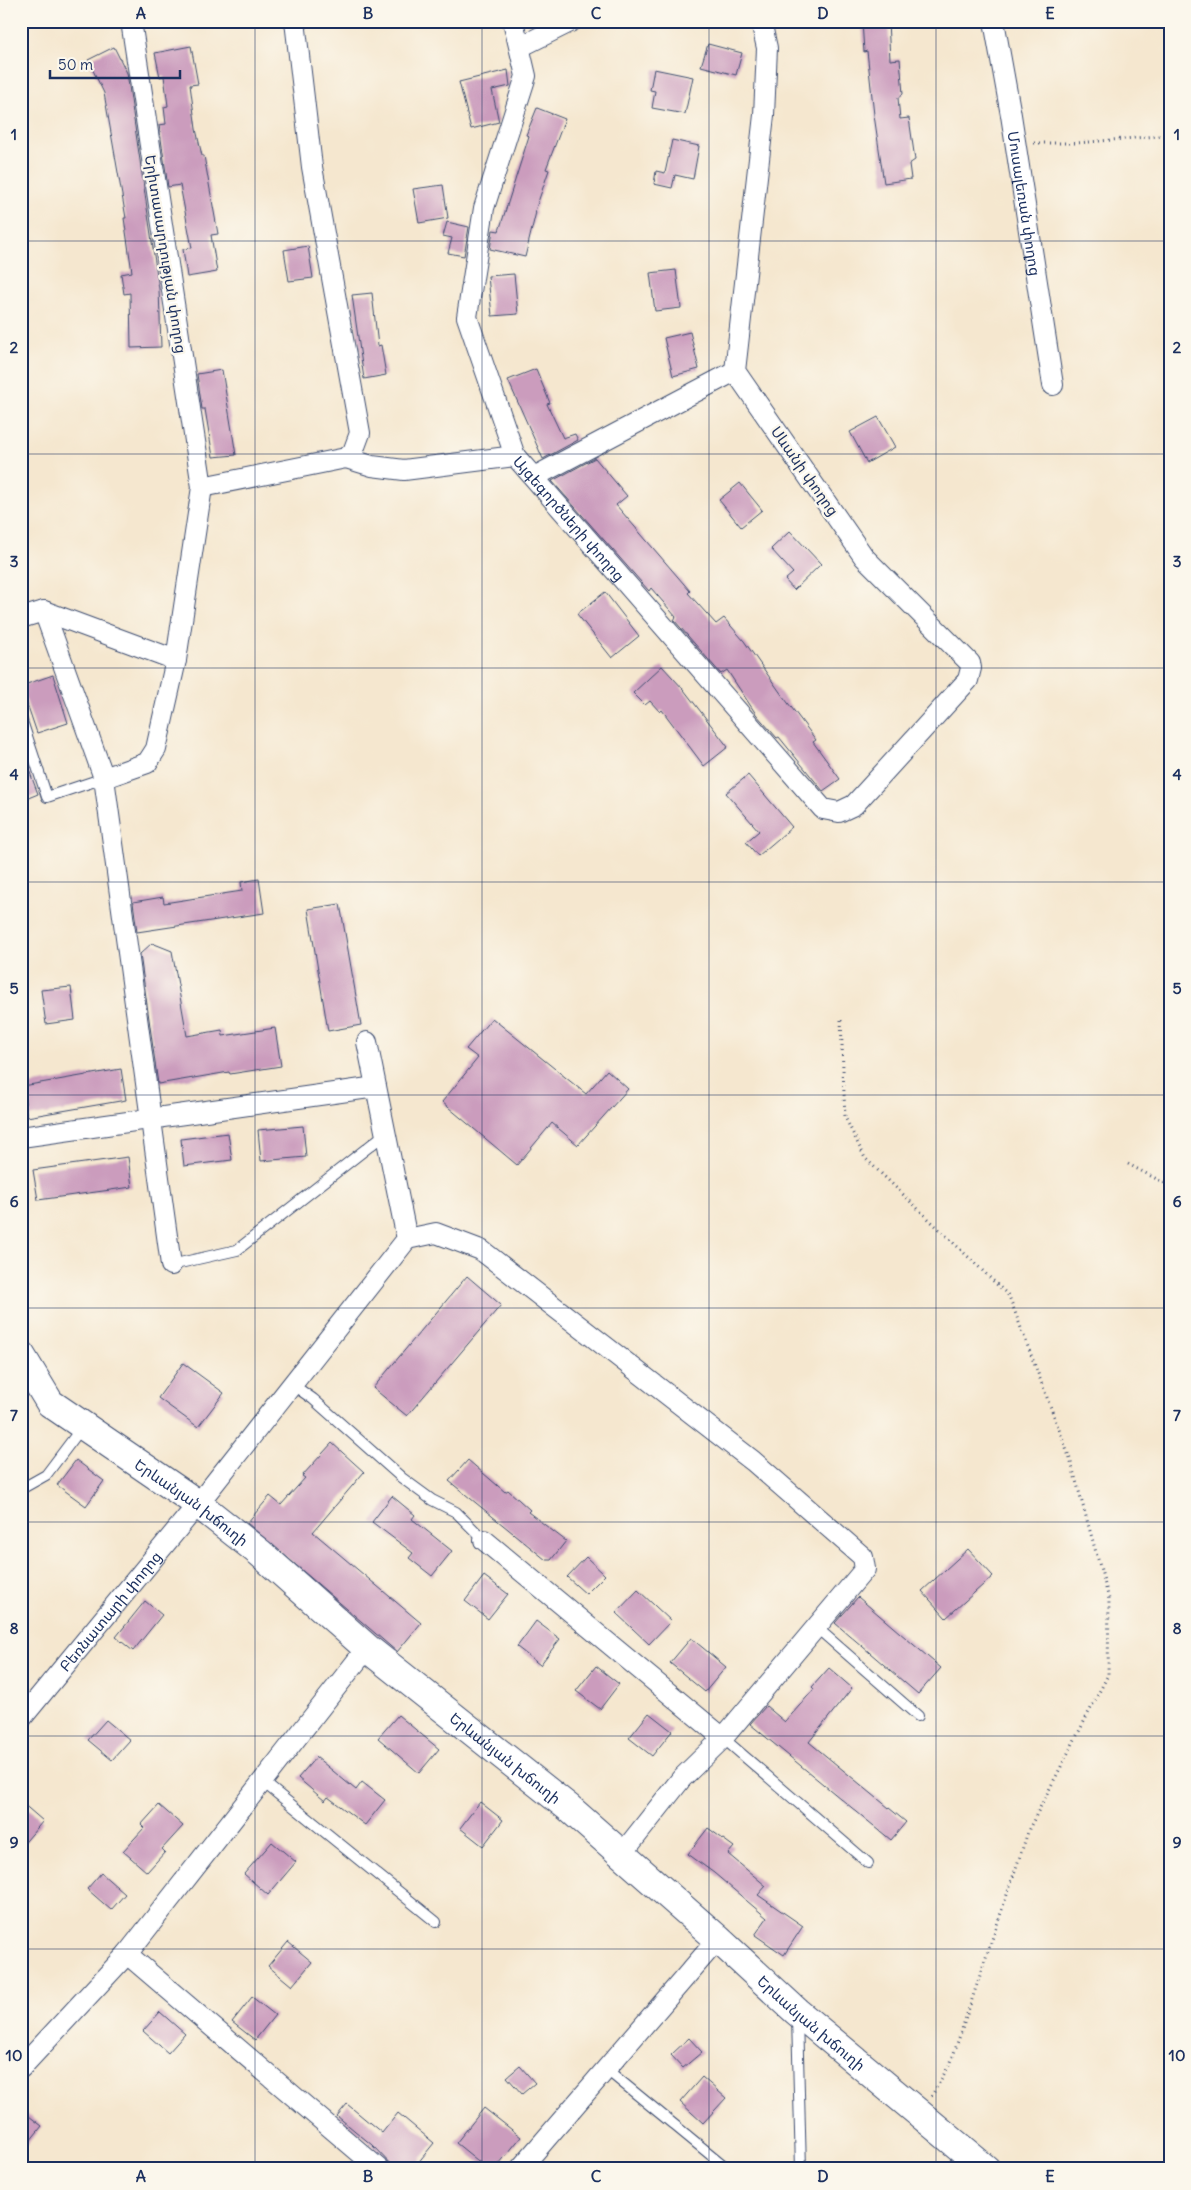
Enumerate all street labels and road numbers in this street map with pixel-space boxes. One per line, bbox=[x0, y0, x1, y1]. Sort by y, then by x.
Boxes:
street label: Մուսալեռան փողոց bbox=[1004, 130, 1045, 277]
street label: Երիտասարդության փողոց bbox=[141, 153, 191, 355]
street label: Սևանի փողոց bbox=[767, 423, 843, 519]
street label: Այգեգործների փողոց bbox=[509, 452, 629, 585]
street label: Երևանյան խճուղի bbox=[131, 1454, 253, 1550]
street label: Բեռնատարի փողոց bbox=[55, 1547, 165, 1675]
street label: Երևանյան խճուղի bbox=[446, 1708, 565, 1807]
street label: Երևանյան խճուղի bbox=[754, 1971, 869, 2074]

